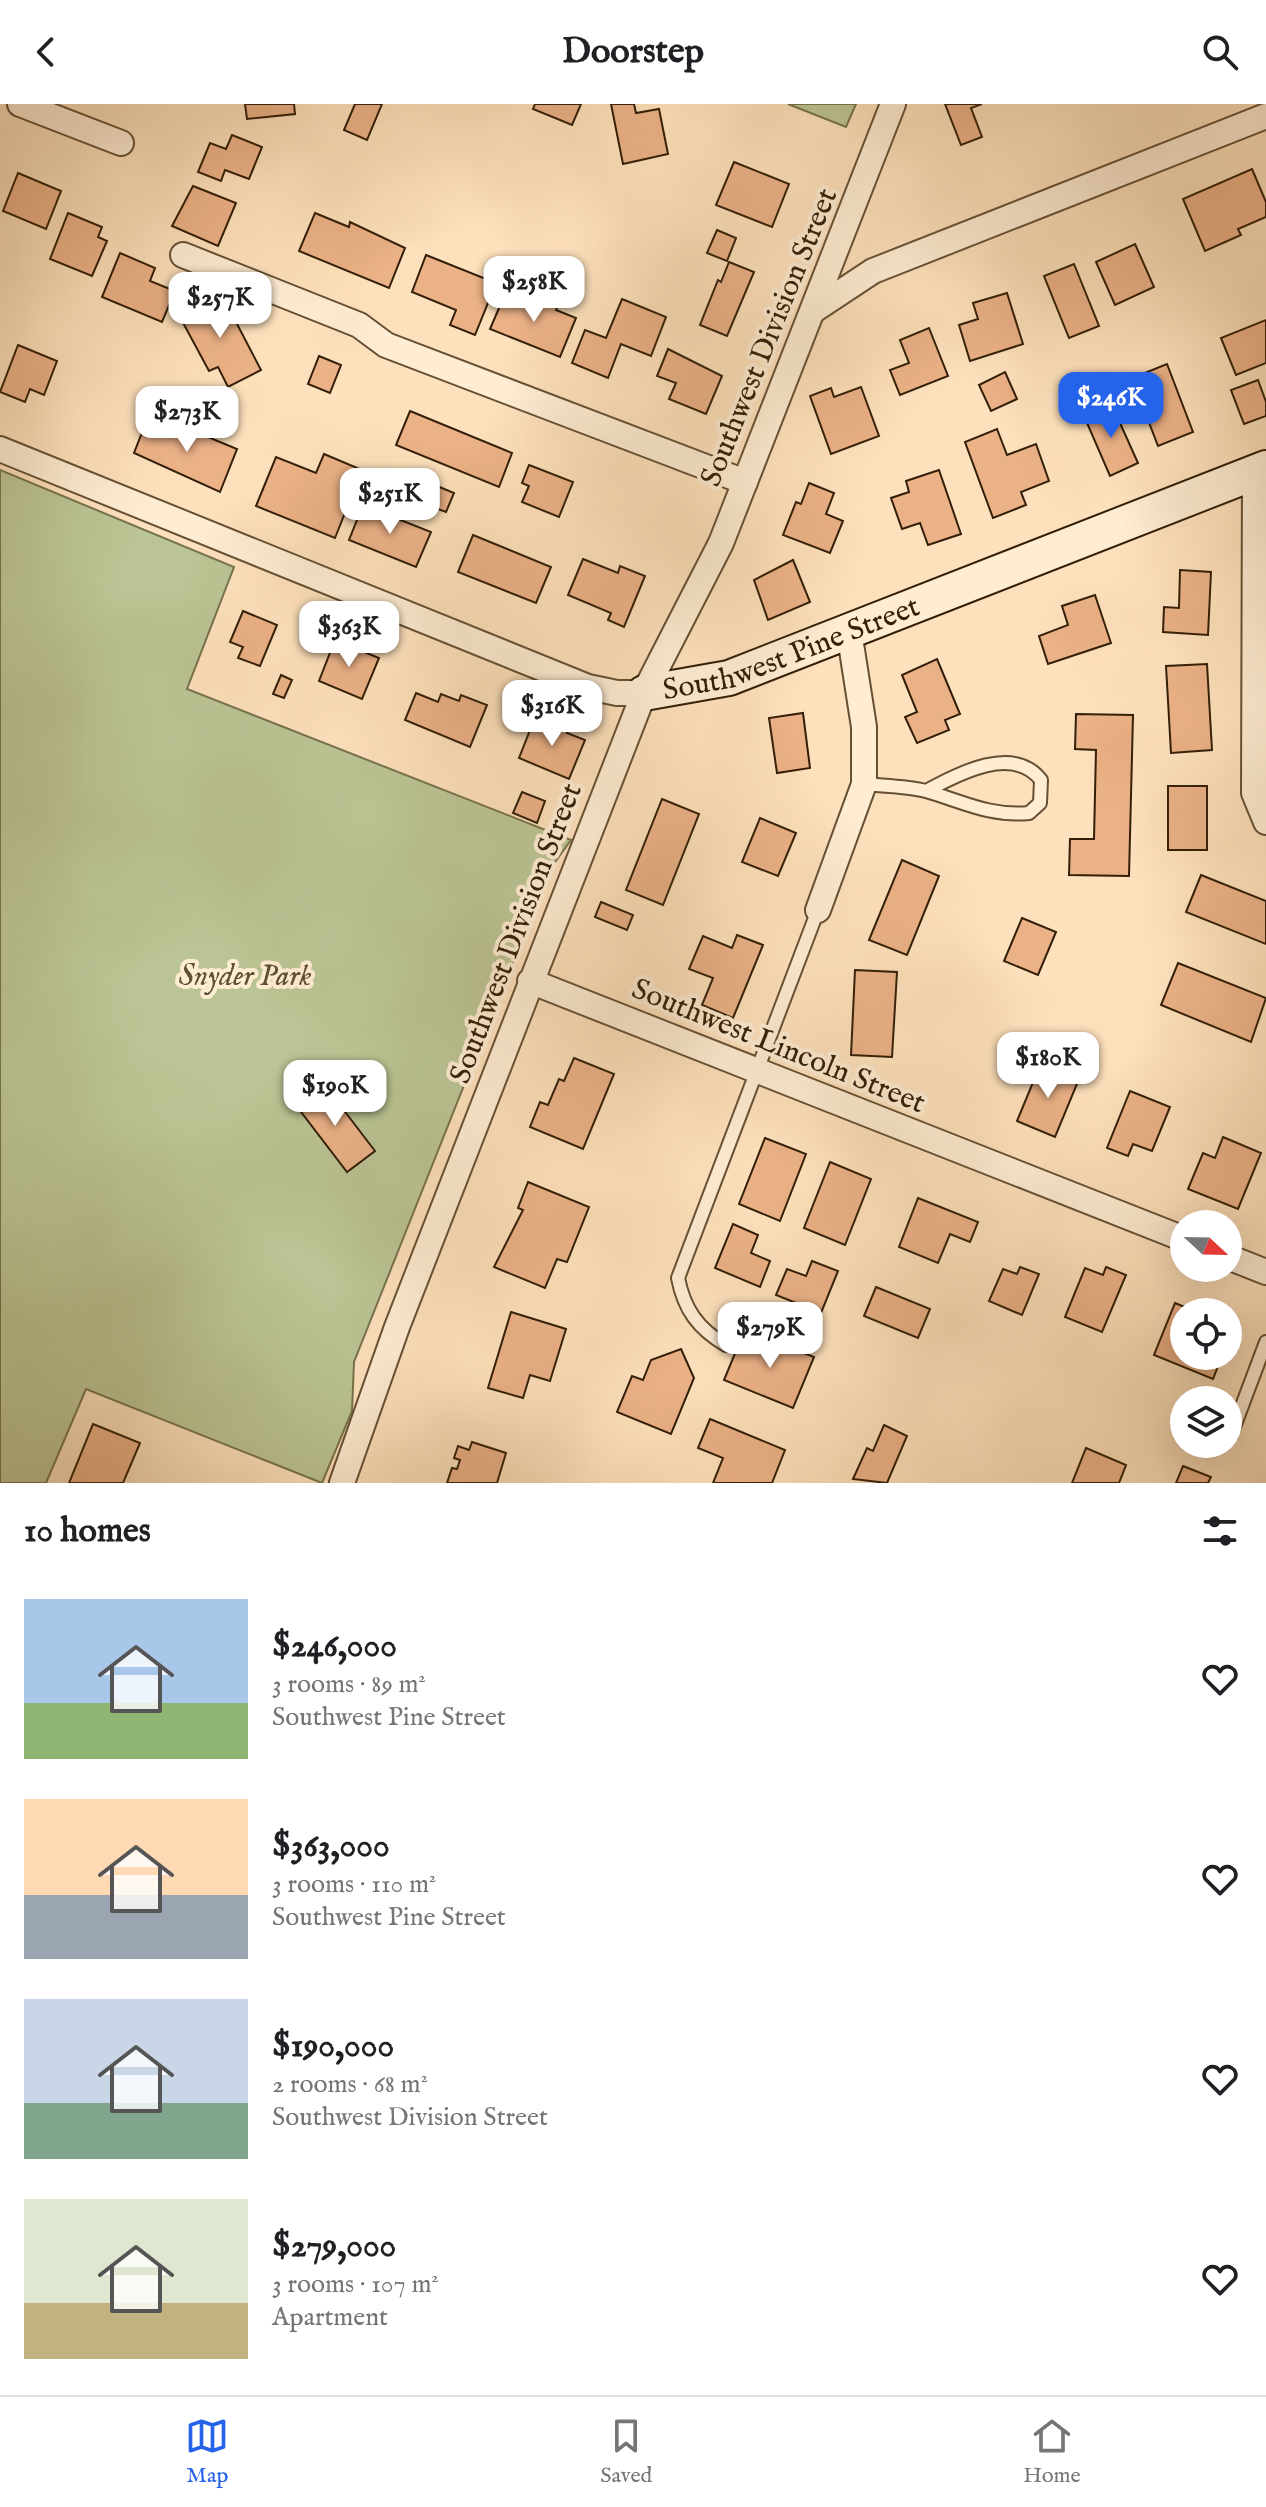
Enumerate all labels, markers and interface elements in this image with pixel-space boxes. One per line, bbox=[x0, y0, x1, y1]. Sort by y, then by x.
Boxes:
text: Doorstep bbox=[562, 29, 704, 75]
icon: back bbox=[24, 30, 68, 74]
icon: search bbox=[1198, 30, 1242, 74]
street label: Southwest Division Street bbox=[693, 183, 847, 492]
pin: $258K bbox=[478, 256, 590, 324]
text: $258K bbox=[502, 265, 566, 298]
pin: $257K bbox=[164, 272, 276, 340]
text: $257K bbox=[187, 281, 253, 314]
pin: $246K bbox=[1055, 372, 1167, 440]
text: $246K bbox=[1076, 381, 1146, 414]
pin: $273K bbox=[131, 386, 243, 454]
text: $273K bbox=[154, 395, 220, 428]
pin: $251K bbox=[334, 468, 446, 536]
text: $251K bbox=[358, 477, 422, 510]
street label: Southwest Pine Street bbox=[660, 588, 925, 710]
pin: $363K bbox=[293, 601, 405, 669]
text: $363K bbox=[317, 610, 381, 643]
pin: $316K bbox=[496, 680, 608, 748]
text: $316K bbox=[520, 689, 584, 722]
street label: Southwest Division Street bbox=[442, 778, 592, 1089]
park label: Snyder Park bbox=[178, 958, 312, 996]
street label: Southwest Lincoln Street bbox=[626, 971, 931, 1123]
pin: $180K bbox=[992, 1032, 1104, 1100]
text: $180K bbox=[1015, 1041, 1081, 1074]
pin: $190K bbox=[279, 1060, 391, 1128]
text: $190K bbox=[301, 1069, 369, 1102]
north arrow bbox=[1170, 1210, 1242, 1282]
map controls bbox=[1170, 1210, 1242, 1458]
button: locate bbox=[1170, 1298, 1242, 1370]
pin: $279K bbox=[714, 1302, 826, 1370]
text: $279K bbox=[736, 1311, 804, 1344]
button: layers bbox=[1170, 1386, 1242, 1458]
icon: filters bbox=[1198, 1509, 1242, 1553]
text: 10 homes bbox=[24, 1510, 151, 1553]
text: $246,000 bbox=[272, 1625, 397, 1668]
icon: home bbox=[88, 1631, 184, 1727]
icon: heart bbox=[1198, 1657, 1242, 1701]
text: 3 rooms · 89 m² bbox=[272, 1668, 426, 1701]
text: Southwest Pine Street bbox=[272, 1701, 506, 1734]
text: $363,000 bbox=[272, 1825, 390, 1868]
icon: home bbox=[88, 1831, 184, 1927]
icon: heart bbox=[1198, 1857, 1242, 1901]
text: 3 rooms · 110 m² bbox=[272, 1868, 436, 1901]
text: Southwest Pine Street bbox=[272, 1901, 506, 1934]
text: $190,000 bbox=[272, 2025, 394, 2068]
icon: home bbox=[88, 2031, 184, 2127]
icon: heart bbox=[1198, 2057, 1242, 2101]
text: 2 rooms · 68 m² bbox=[272, 2068, 428, 2101]
text: Southwest Division Street bbox=[272, 2101, 548, 2134]
text: $279,000 bbox=[272, 2225, 396, 2268]
icon: home bbox=[88, 2231, 184, 2327]
icon: heart bbox=[1198, 2257, 1242, 2301]
text: 3 rooms · 107 m² bbox=[272, 2268, 439, 2301]
text: Apartment bbox=[272, 2301, 388, 2334]
tab: Map bbox=[185, 2414, 229, 2490]
tab: Saved bbox=[600, 2414, 652, 2490]
tab: Home bbox=[1023, 2414, 1081, 2490]

